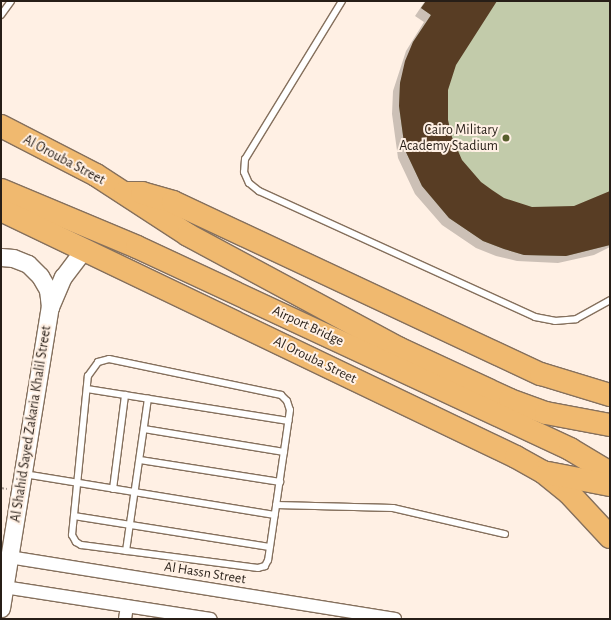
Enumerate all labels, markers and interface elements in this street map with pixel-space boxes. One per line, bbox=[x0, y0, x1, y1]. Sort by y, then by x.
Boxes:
place label: Cairo Military Academy Stadium bbox=[399, 122, 498, 154]
street label: Al Orouba Street bbox=[20, 131, 108, 189]
marker: Cairo Military Academy Stadium bbox=[501, 133, 511, 143]
street label: Airport Bridge bbox=[270, 302, 346, 350]
street label: Al Shahid Sayed Zakaria Khalil Street bbox=[7, 325, 55, 523]
street label: Al Orouba Street bbox=[271, 333, 359, 387]
street label: Al Hassn Street bbox=[163, 558, 247, 588]

